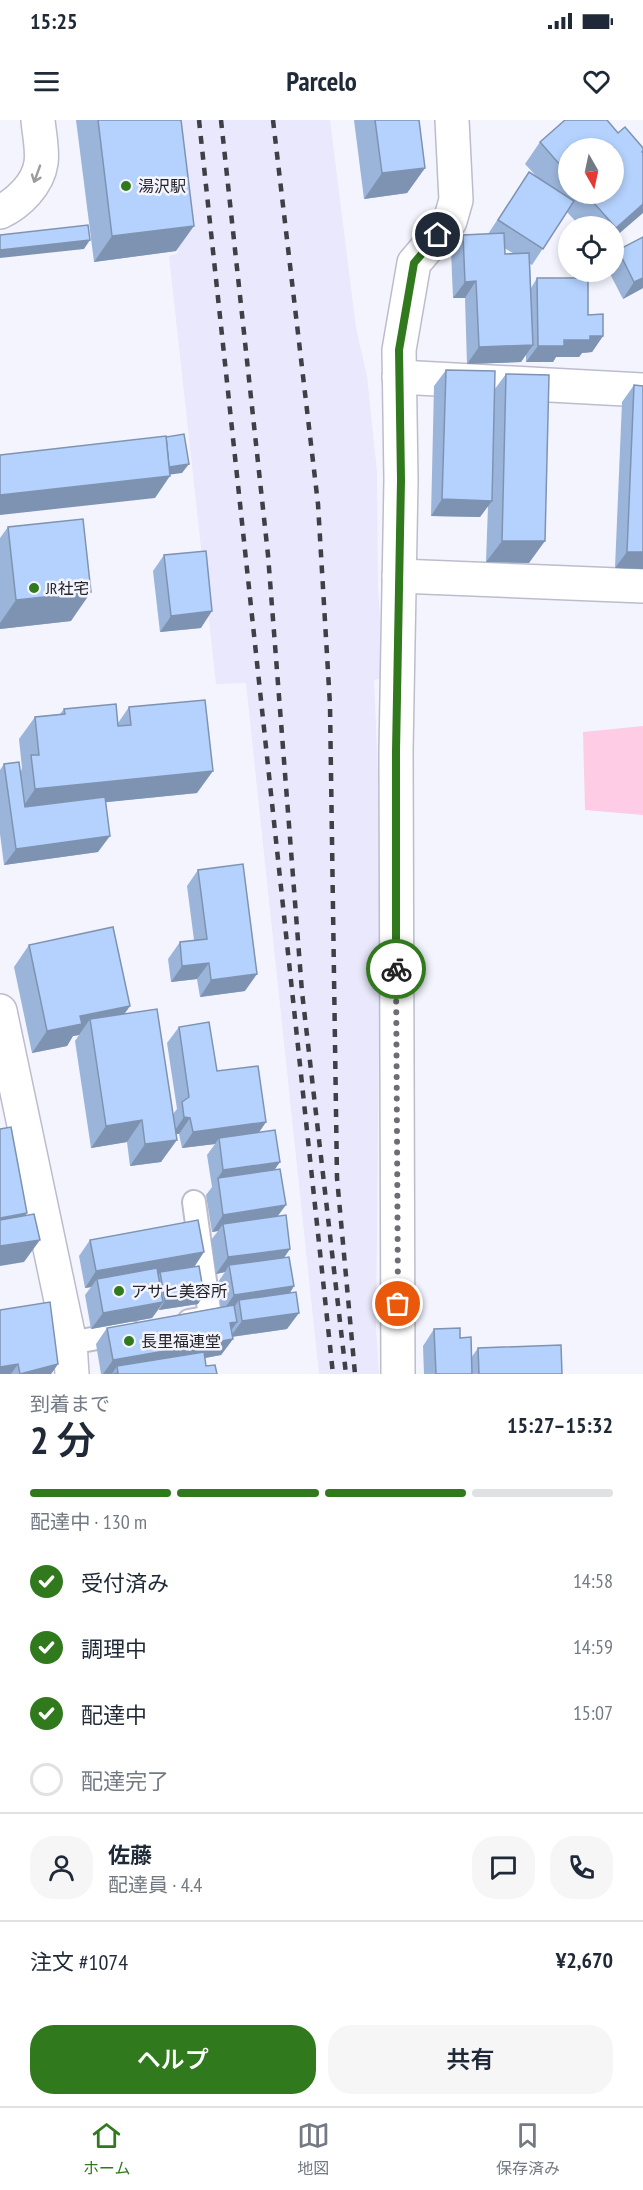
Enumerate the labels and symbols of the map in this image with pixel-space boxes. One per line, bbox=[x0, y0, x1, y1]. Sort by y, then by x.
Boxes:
north arrow bbox=[558, 138, 624, 204]
one-way arrow bbox=[31, 164, 42, 183]
place label: 湯沢駅 bbox=[138, 176, 186, 196]
marker: 湯沢駅 bbox=[119, 179, 133, 193]
pin bbox=[412, 209, 463, 260]
place label: JR社宅 bbox=[45, 578, 90, 598]
marker: JR社宅 bbox=[27, 581, 41, 595]
courier bbox=[366, 939, 426, 999]
pin bbox=[372, 1278, 423, 1329]
place label: アサヒ美容所 bbox=[131, 1281, 227, 1301]
marker: アサヒ美容所 bbox=[112, 1284, 126, 1298]
place label: 長里福連堂 bbox=[141, 1331, 221, 1351]
marker: 長里福連堂 bbox=[122, 1334, 136, 1348]

